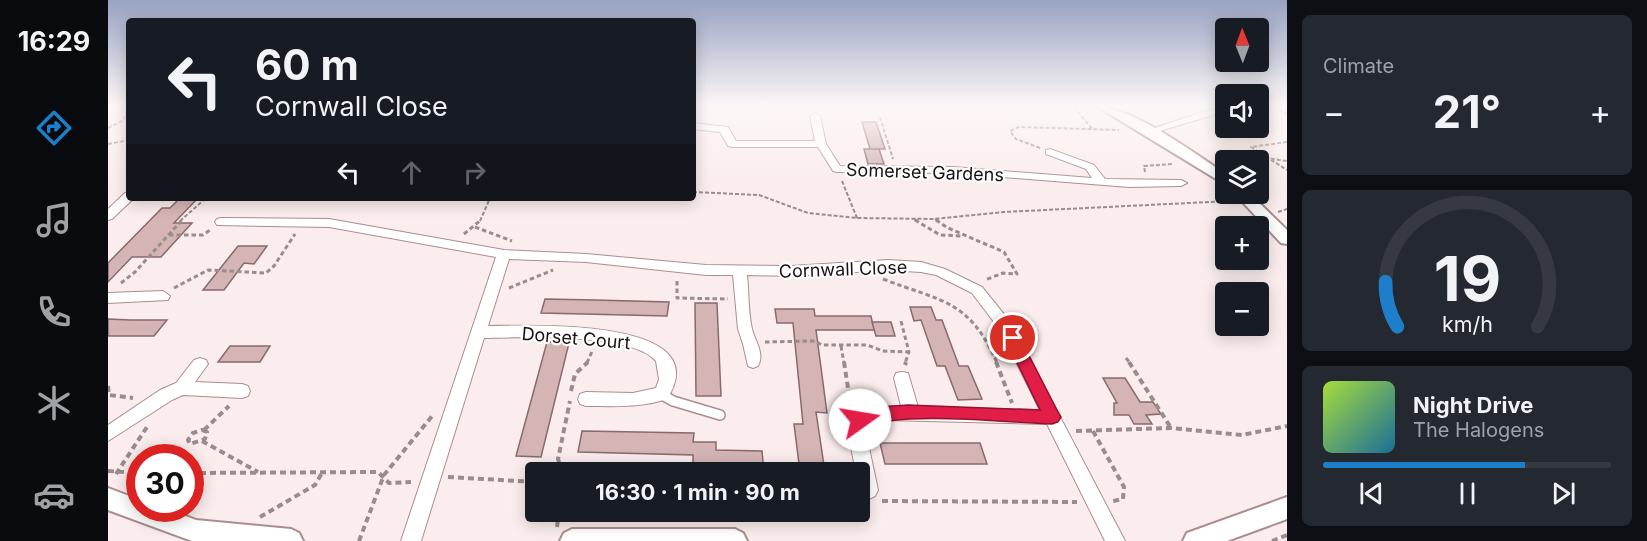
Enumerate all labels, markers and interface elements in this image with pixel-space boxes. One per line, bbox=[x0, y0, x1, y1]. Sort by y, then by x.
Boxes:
north arrow bbox=[1215, 18, 1269, 72]
map controls bbox=[1215, 18, 1269, 336]
text: 16:29 bbox=[18, 25, 90, 58]
text: 60 m bbox=[255, 39, 359, 90]
icon: left bbox=[156, 42, 234, 120]
text: Climate bbox=[1323, 54, 1394, 78]
button: sound bbox=[1215, 84, 1269, 138]
text: 21° bbox=[1433, 84, 1501, 139]
text: Cornwall Close bbox=[255, 90, 448, 123]
text: − bbox=[1323, 92, 1345, 132]
text: + bbox=[1589, 92, 1611, 132]
icon: directions bbox=[33, 107, 75, 149]
button: layers bbox=[1215, 150, 1269, 204]
icon: left bbox=[332, 156, 365, 189]
icon: ahead bbox=[395, 156, 428, 189]
icon: right bbox=[458, 156, 491, 189]
street label: Somerset Gardens bbox=[846, 159, 1004, 185]
icon: music bbox=[33, 199, 75, 241]
button: + bbox=[1215, 216, 1269, 270]
text: 19 bbox=[1433, 242, 1501, 317]
street label: Cornwall Close bbox=[778, 256, 908, 282]
button: − bbox=[1215, 282, 1269, 336]
icon: phone bbox=[33, 291, 75, 333]
pin bbox=[987, 312, 1038, 363]
text: km/h bbox=[1442, 312, 1492, 338]
icon: arrive bbox=[996, 321, 1029, 354]
street label: Dorset Court bbox=[521, 323, 631, 353]
icon: climate bbox=[33, 382, 75, 424]
position arrow bbox=[828, 388, 892, 452]
text: Night Drive bbox=[1413, 392, 1533, 418]
text: The Halogens bbox=[1413, 418, 1544, 442]
speed limit sign: 30 bbox=[126, 444, 204, 522]
icon: car bbox=[33, 474, 75, 516]
icon: previous bbox=[1355, 477, 1388, 510]
icon: pause bbox=[1451, 477, 1484, 510]
icon: next bbox=[1547, 477, 1580, 510]
text: 16:30 · 1 min · 90 m bbox=[595, 479, 800, 505]

